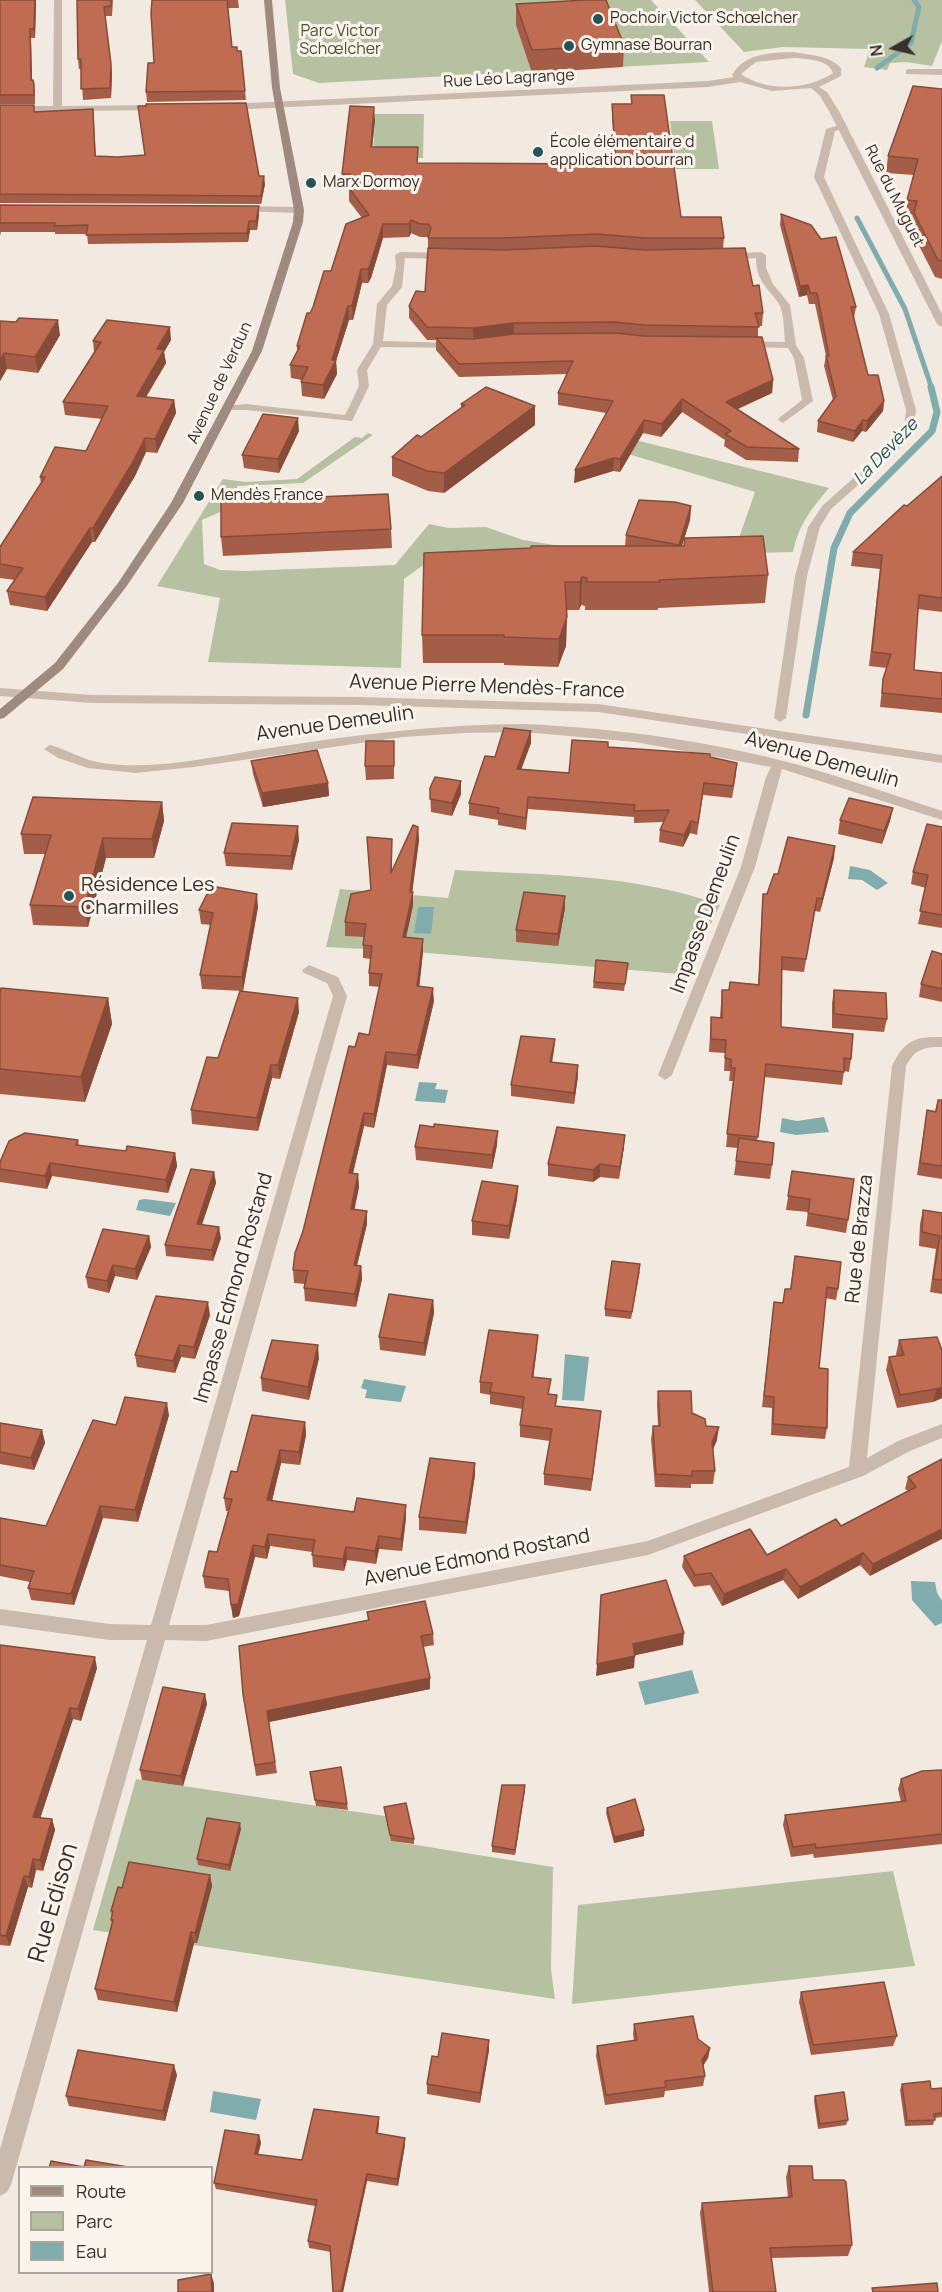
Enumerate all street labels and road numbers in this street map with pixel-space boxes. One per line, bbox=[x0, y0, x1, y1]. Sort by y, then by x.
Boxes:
street label: Rue Léo Lagrange bbox=[443, 66, 575, 92]
street label: Rue du Muguet bbox=[860, 142, 928, 250]
street label: Avenue de Verdun bbox=[183, 319, 257, 447]
street label: Avenue Pierre Mendès-France bbox=[349, 670, 625, 704]
street label: Avenue Demeulin bbox=[255, 701, 415, 747]
street label: Avenue Demeulin bbox=[742, 727, 902, 793]
street label: Impasse Demeulin bbox=[666, 831, 746, 997]
street label: Impasse Edmond Rostand bbox=[190, 1170, 278, 1406]
street label: Rue de Brazza bbox=[841, 1173, 879, 1305]
street label: Avenue Edmond Rostand bbox=[362, 1524, 592, 1592]
street label: Rue Edison bbox=[23, 1840, 85, 1966]

